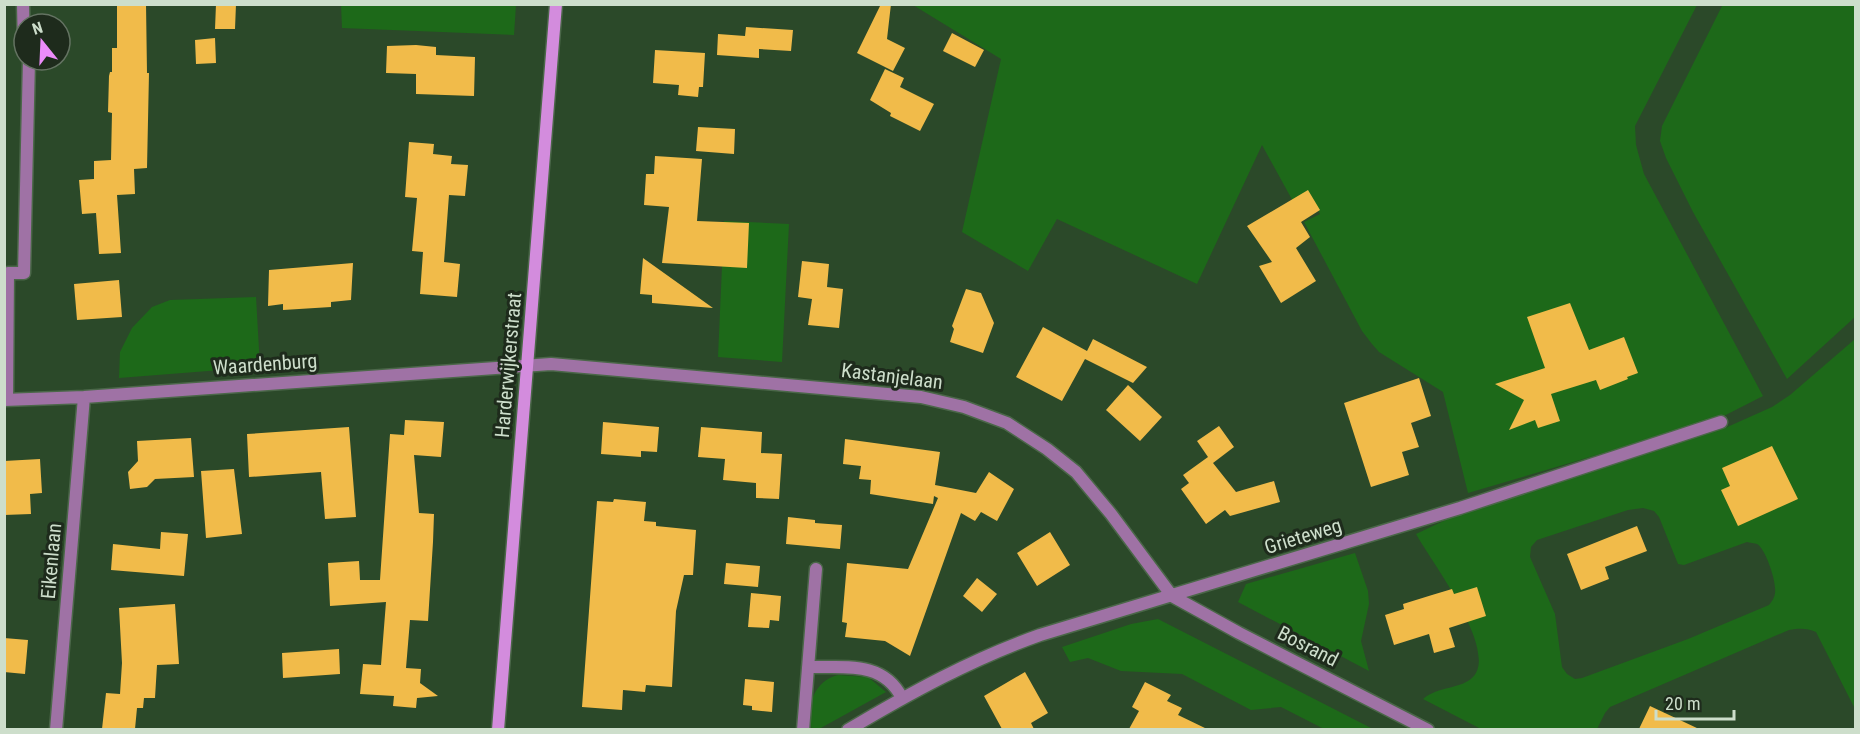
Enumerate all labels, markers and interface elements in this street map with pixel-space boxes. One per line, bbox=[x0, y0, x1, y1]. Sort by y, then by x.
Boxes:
north arrow bbox=[12, 12, 72, 72]
text: N bbox=[30, 18, 45, 39]
street label: Harderwijkerstraat bbox=[490, 291, 526, 439]
street label: Waardenburg bbox=[212, 348, 318, 380]
street label: Kastanjelaan bbox=[840, 358, 944, 394]
street label: Grieteweg bbox=[1262, 513, 1344, 559]
street label: Eikenlaan bbox=[36, 522, 66, 600]
street label: Bosrand bbox=[1274, 621, 1342, 671]
scale bar bbox=[1656, 683, 1734, 721]
text: 20 m bbox=[1665, 693, 1700, 714]

